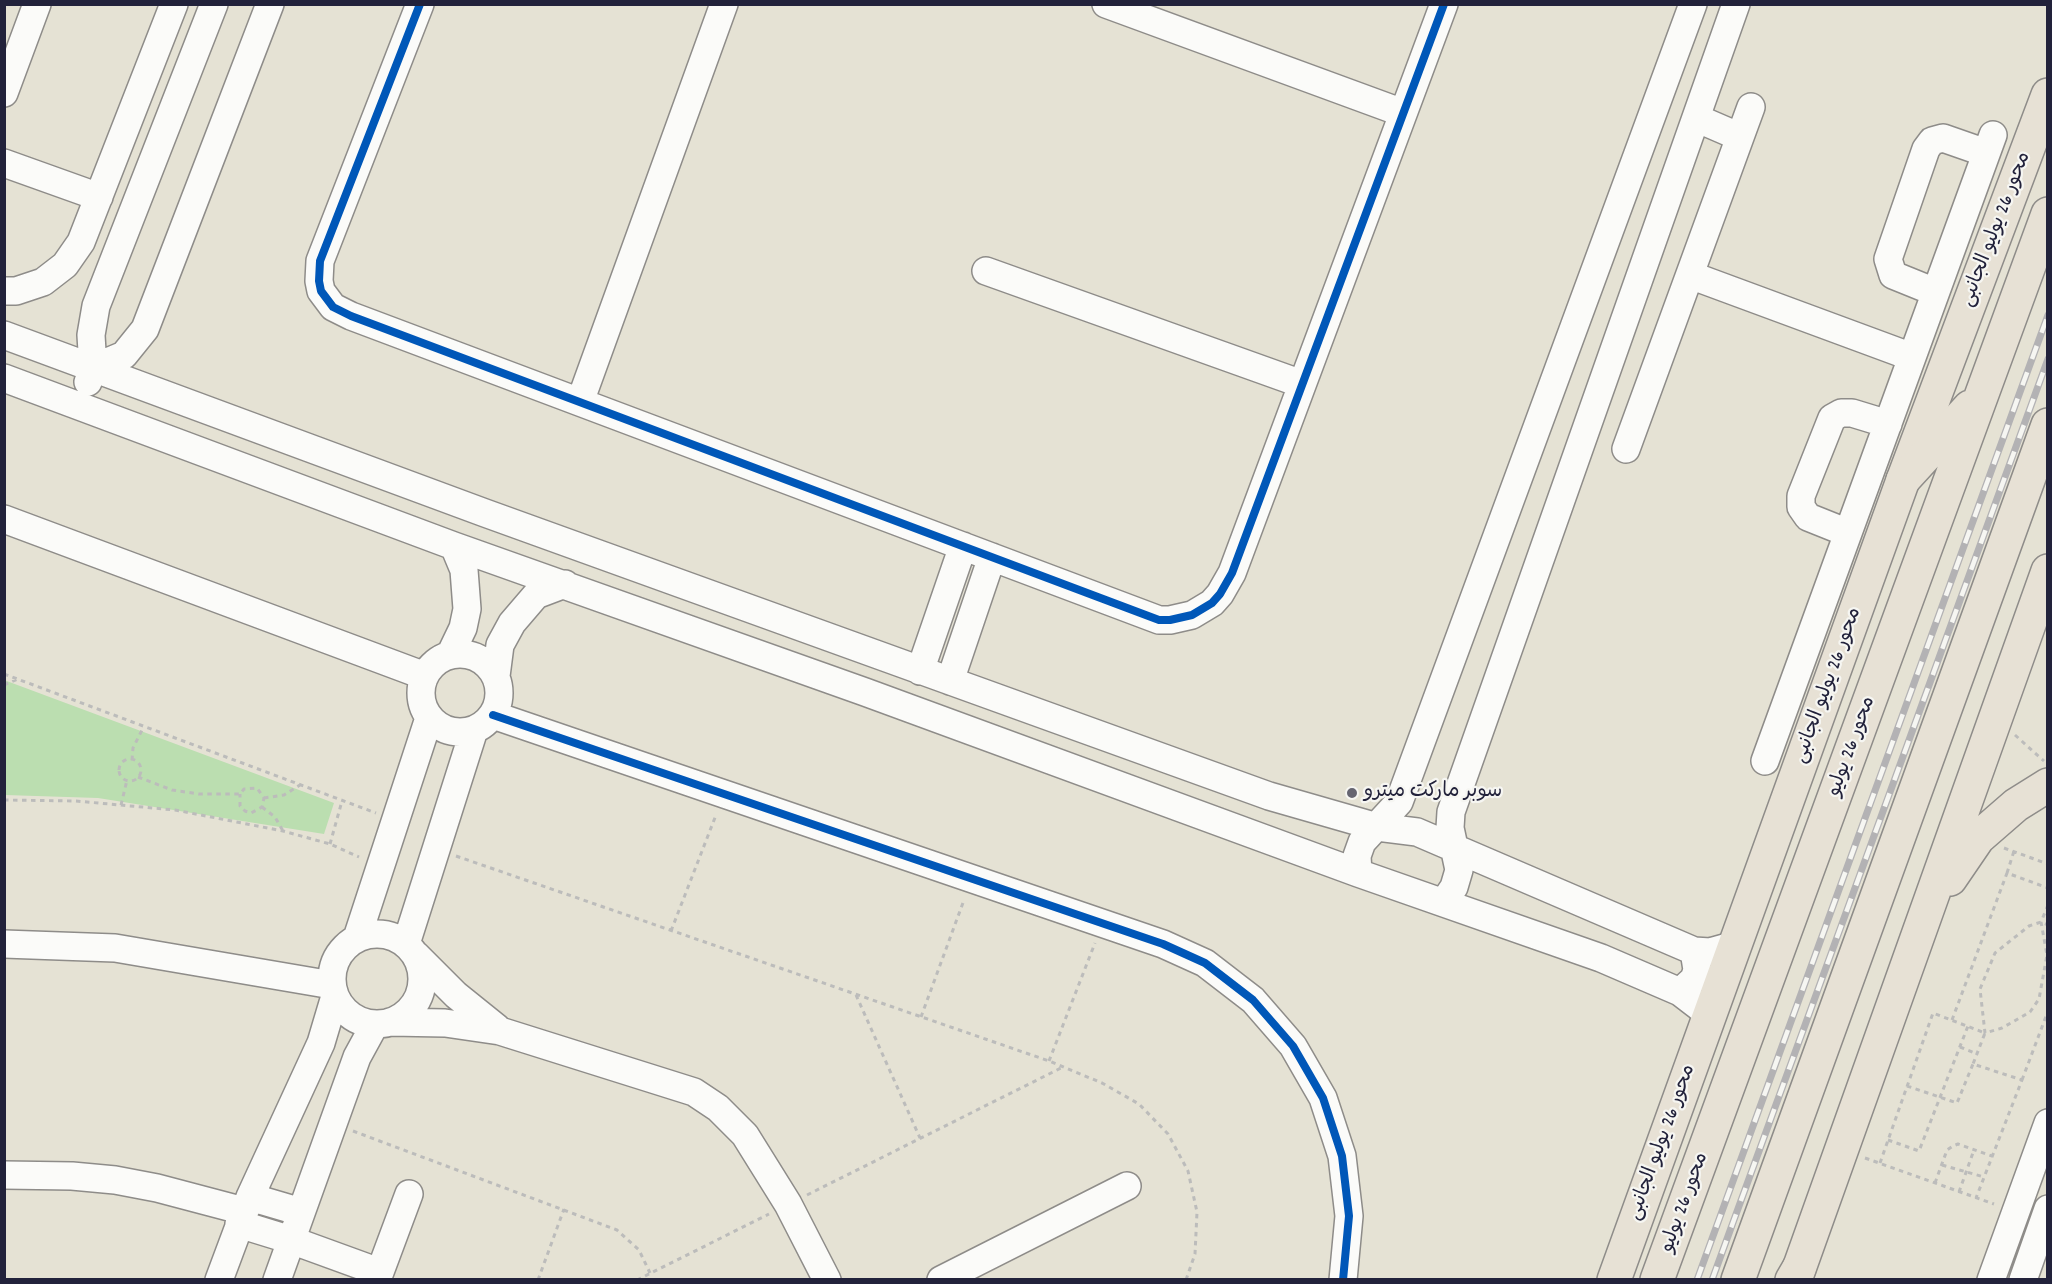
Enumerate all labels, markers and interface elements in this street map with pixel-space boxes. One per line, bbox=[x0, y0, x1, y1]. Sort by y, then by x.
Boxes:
street label: محور 26 يوليو الجانبى bbox=[1956, 149, 2038, 311]
street label: محور 26 يوليو الجانبى bbox=[1790, 605, 1868, 767]
street label: محور 26 يوليو bbox=[1824, 694, 1882, 800]
place label: سوبر ماركت ميترو bbox=[1364, 781, 1502, 805]
marker: سوبر ماركت ميترو bbox=[1345, 786, 1359, 800]
street label: محور 26 يوليو الجانبى bbox=[1624, 1062, 1702, 1224]
street label: محور 26 يوليو bbox=[1657, 1150, 1715, 1256]

